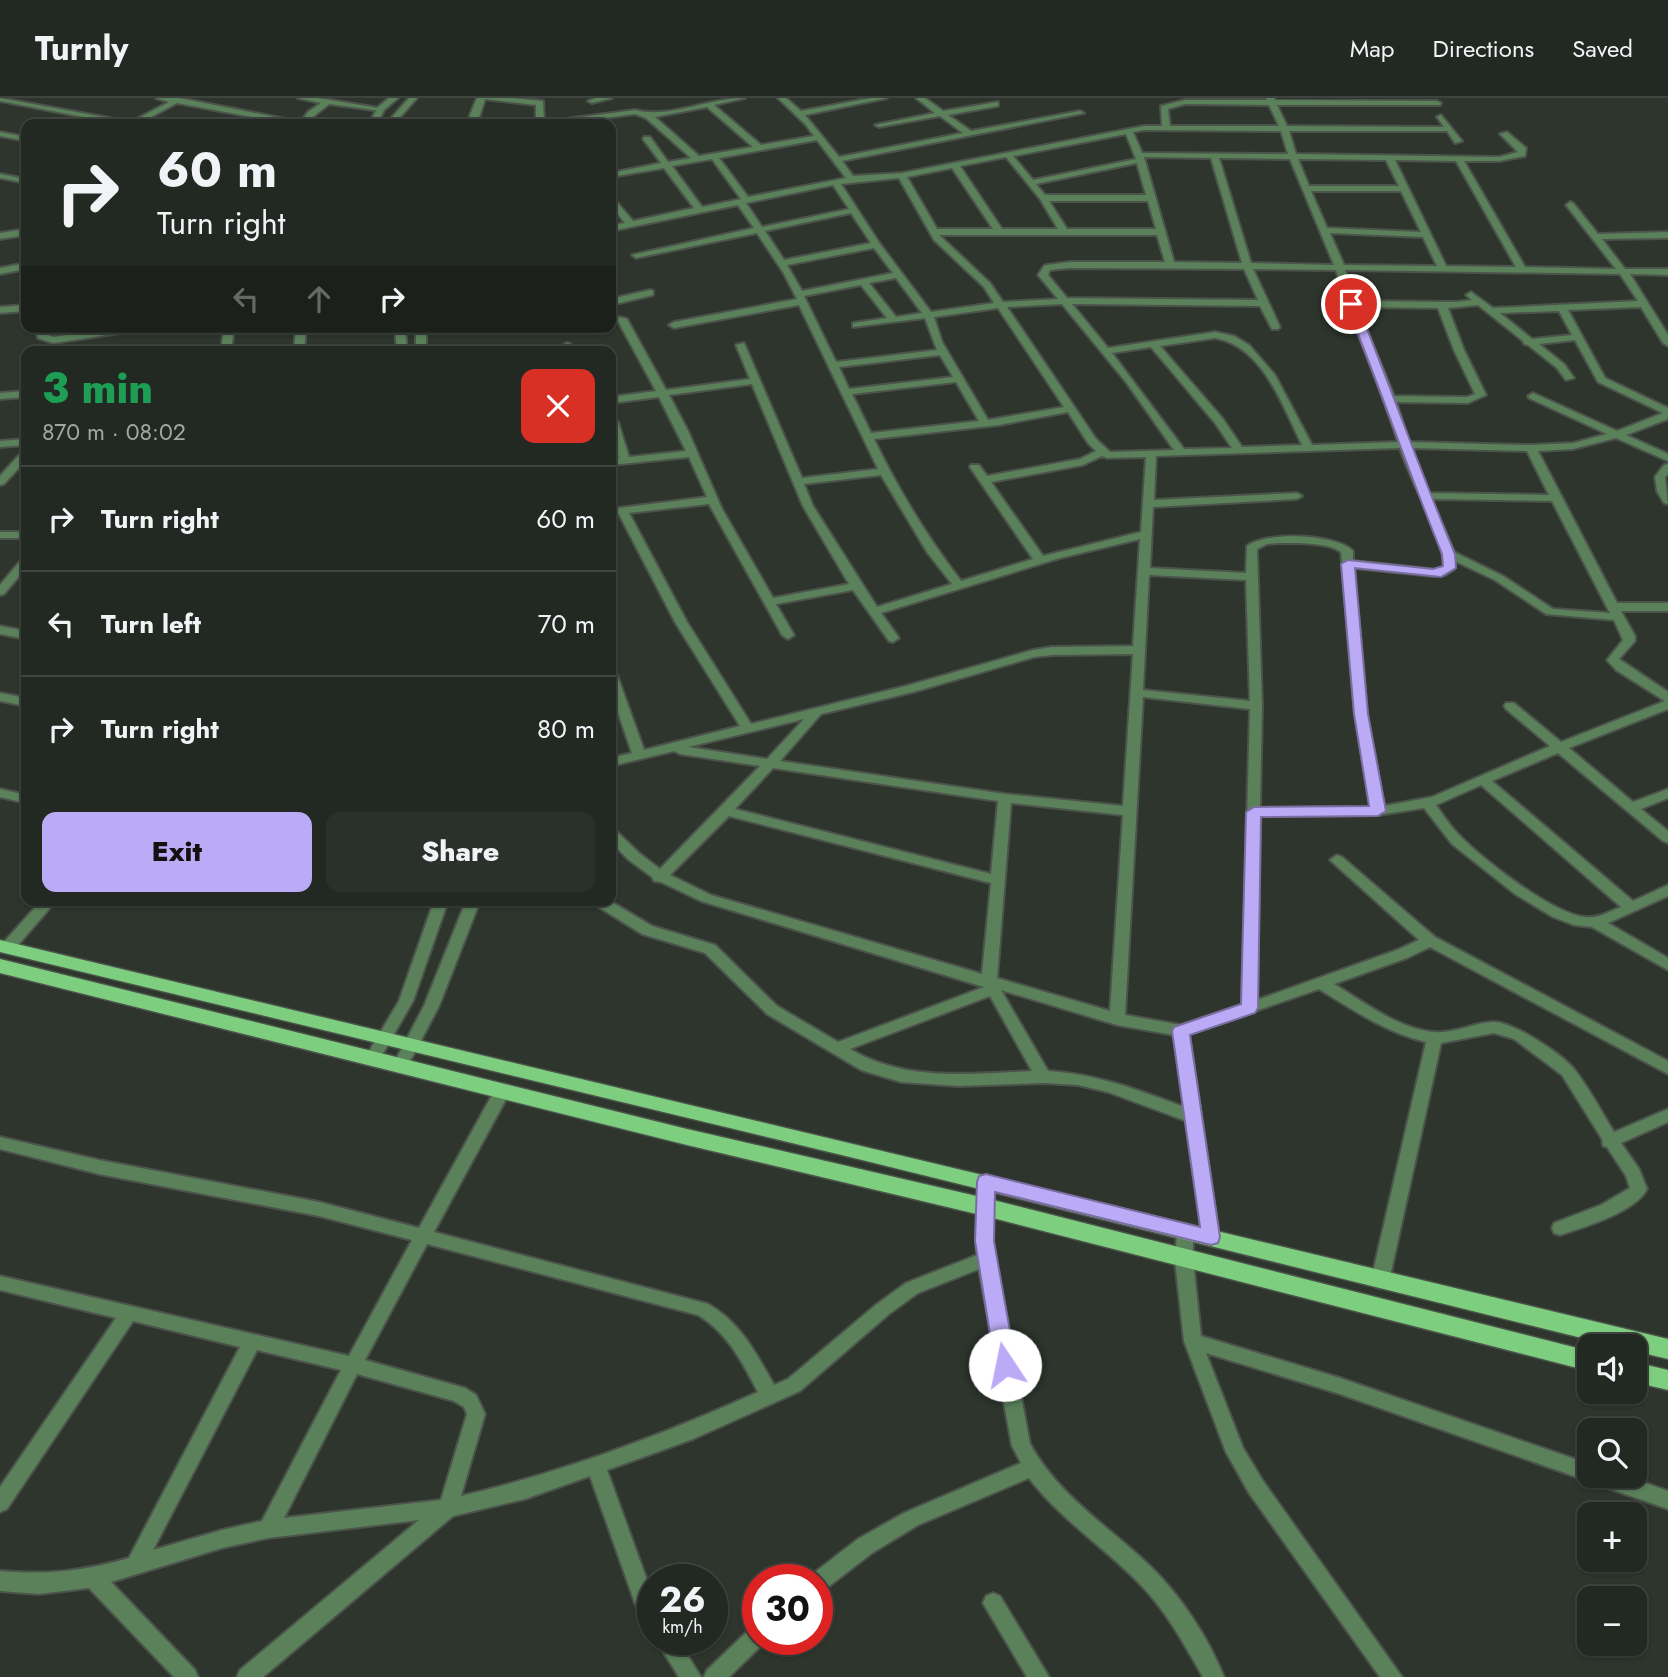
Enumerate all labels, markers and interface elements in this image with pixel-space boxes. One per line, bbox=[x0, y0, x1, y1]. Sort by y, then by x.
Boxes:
text: Turnly bbox=[35, 25, 129, 72]
text: Map bbox=[1350, 31, 1395, 66]
text: Directions bbox=[1433, 31, 1534, 66]
text: Saved bbox=[1572, 31, 1633, 66]
text: 60 m bbox=[157, 135, 277, 205]
icon: right bbox=[42, 147, 133, 238]
text: Turn right bbox=[157, 200, 286, 246]
pin bbox=[1321, 274, 1381, 334]
icon: left bbox=[227, 280, 265, 318]
icon: ahead bbox=[300, 280, 338, 318]
icon: right bbox=[373, 280, 411, 318]
icon: arrive bbox=[1332, 285, 1370, 323]
text: 3 min bbox=[42, 358, 153, 419]
button: close bbox=[521, 369, 595, 443]
text: 870 m · 08:02 bbox=[42, 415, 186, 449]
icon: right bbox=[42, 500, 80, 538]
text: Turn right bbox=[101, 500, 219, 538]
text: 60 m bbox=[536, 500, 595, 538]
icon: left bbox=[42, 605, 80, 643]
text: Turn left bbox=[101, 605, 201, 643]
text: 70 m bbox=[538, 605, 595, 643]
icon: right bbox=[42, 710, 80, 748]
text: Turn right bbox=[101, 710, 219, 748]
text: 80 m bbox=[537, 710, 595, 748]
button: Exit bbox=[42, 812, 312, 892]
button: Share bbox=[326, 812, 595, 892]
position arrow bbox=[968, 1328, 1042, 1402]
map controls bbox=[1577, 1334, 1647, 1656]
button: sound bbox=[1577, 1334, 1647, 1404]
button: search bbox=[1577, 1418, 1647, 1488]
button: + bbox=[1577, 1502, 1647, 1572]
speed limit sign: 30 bbox=[742, 1564, 833, 1655]
text: 26 bbox=[659, 1575, 706, 1625]
button: − bbox=[1577, 1586, 1647, 1656]
text: km/h bbox=[662, 1614, 703, 1640]

